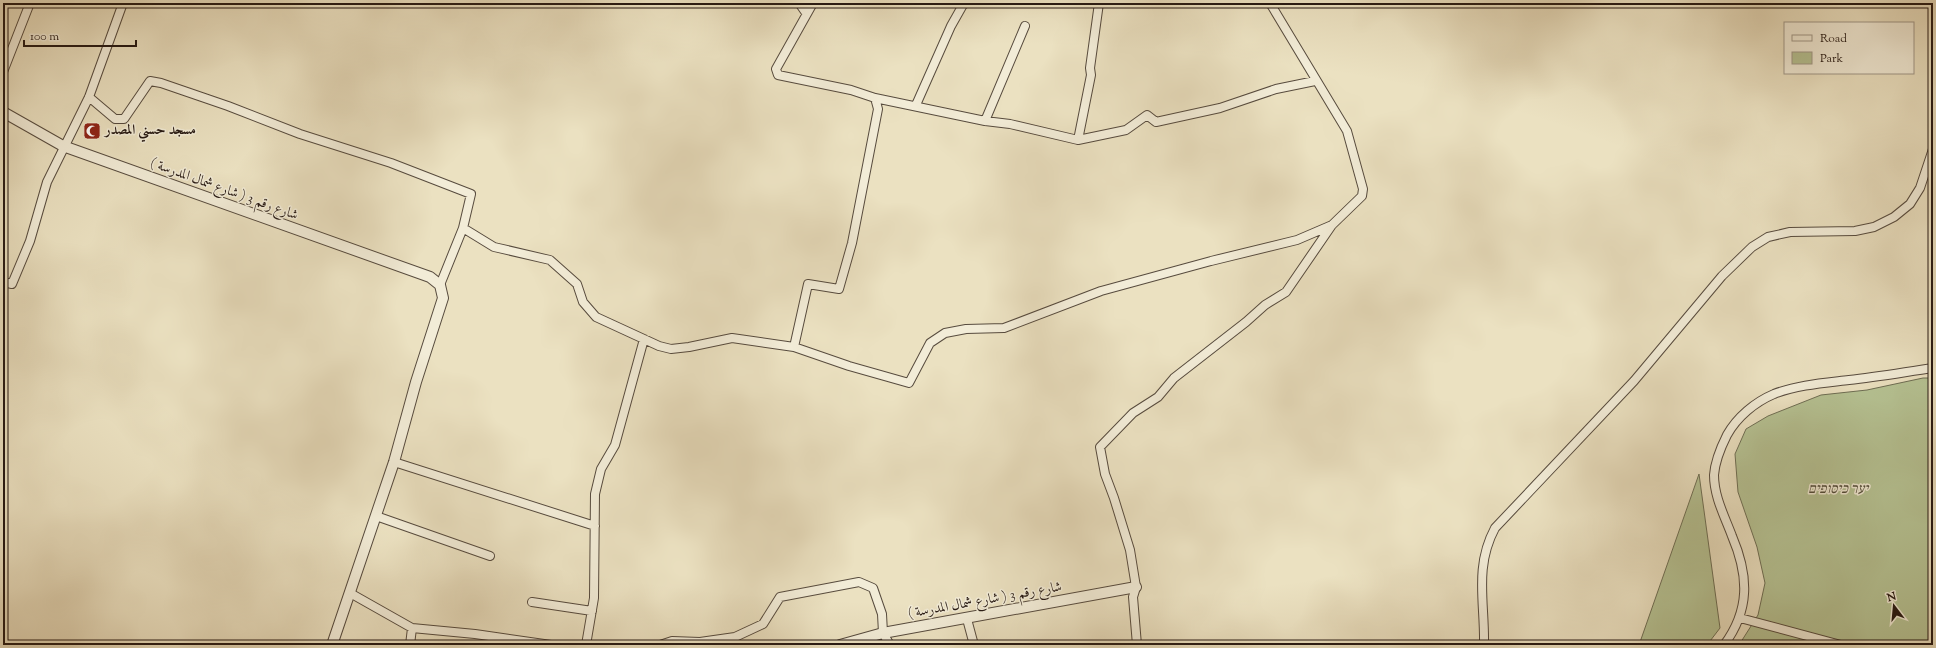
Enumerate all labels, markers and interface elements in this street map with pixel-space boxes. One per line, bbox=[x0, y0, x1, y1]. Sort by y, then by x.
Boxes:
scale bar bbox=[24, 22, 136, 48]
legend bbox=[1784, 22, 1914, 74]
text: 100 m bbox=[30, 28, 59, 46]
text: Road bbox=[1820, 30, 1847, 48]
text: Park bbox=[1820, 50, 1843, 68]
mosque icon: مسجد حسني المصدر bbox=[82, 121, 102, 141]
place label: مسجد حسني المصدر bbox=[103, 121, 196, 143]
street label: شارع رقم 3 ( شارع شمال المدرسة ) bbox=[147, 154, 301, 228]
park label: יער כיסופים bbox=[1808, 480, 1870, 500]
street label: شارع رقم 3 ( شارع شمال المدرسة ) bbox=[906, 578, 1064, 626]
north arrow bbox=[1874, 586, 1914, 626]
text: N bbox=[1884, 588, 1898, 607]

